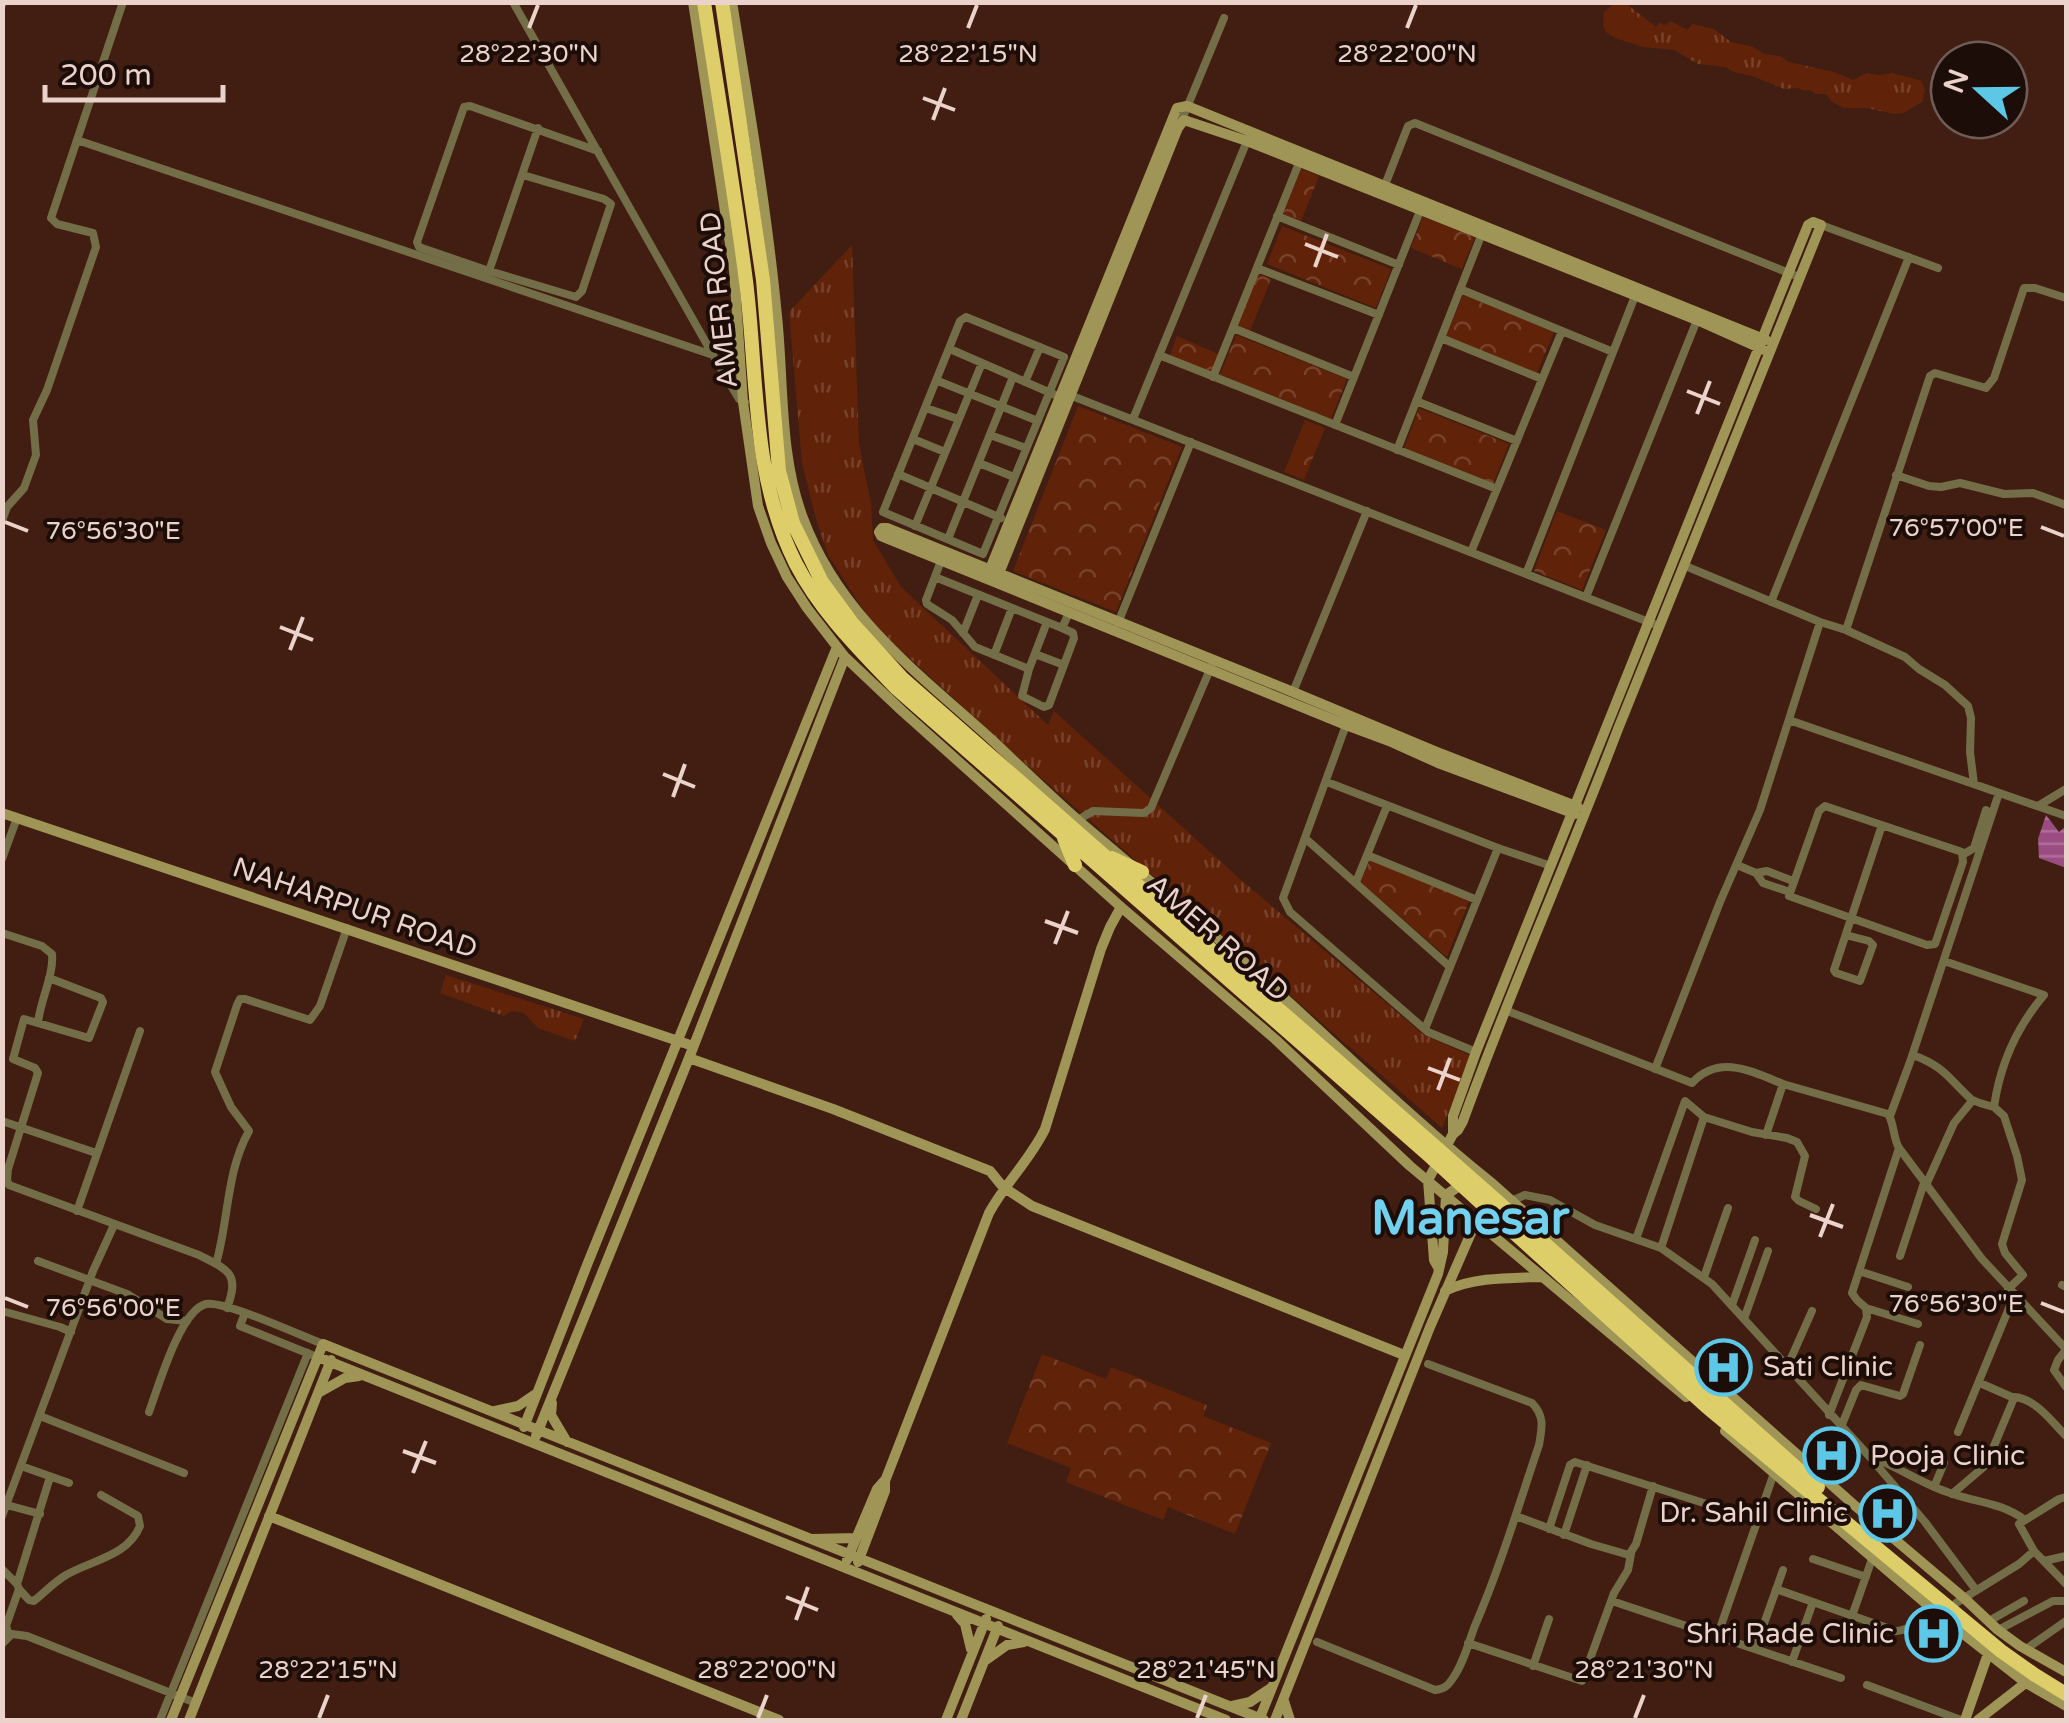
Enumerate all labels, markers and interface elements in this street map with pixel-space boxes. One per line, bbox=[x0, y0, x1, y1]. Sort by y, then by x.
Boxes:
text: 28°22'30"N bbox=[459, 39, 599, 69]
text: 28°22'15"N bbox=[898, 39, 1038, 69]
text: 28°22'00"N bbox=[1337, 39, 1477, 69]
scale bar bbox=[45, 40, 222, 102]
north arrow bbox=[1929, 40, 2029, 140]
text: 200 m bbox=[60, 57, 152, 94]
text: N bbox=[1937, 65, 1976, 98]
street label: AMER ROAD bbox=[693, 210, 745, 390]
text: 76°57'00"E bbox=[1888, 513, 2024, 543]
text: 76°56'30"E bbox=[45, 516, 181, 546]
street label: NAHARPUR ROAD bbox=[228, 850, 482, 966]
street label: AMER ROAD bbox=[1140, 867, 1296, 1009]
district label: Manesar bbox=[1371, 1190, 1570, 1248]
text: 76°56'30"E bbox=[1888, 1289, 2024, 1319]
text: 76°56'00"E bbox=[45, 1293, 181, 1323]
hospital icon: Sati Clinic bbox=[1694, 1337, 1754, 1397]
place label: Sati Clinic bbox=[1763, 1350, 1893, 1384]
hospital icon: Pooja Clinic bbox=[1801, 1426, 1861, 1486]
place label: Pooja Clinic bbox=[1870, 1439, 2025, 1473]
hospital icon: Dr. Sahil Clinic bbox=[1857, 1483, 1917, 1543]
place label: Dr. Sahil Clinic bbox=[1659, 1496, 1848, 1530]
hospital icon: Shri Rade Clinic bbox=[1903, 1604, 1963, 1664]
place label: Shri Rade Clinic bbox=[1686, 1617, 1894, 1651]
text: 28°22'15"N bbox=[258, 1655, 398, 1685]
text: 28°22'00"N bbox=[697, 1655, 837, 1685]
text: 28°21'45"N bbox=[1136, 1655, 1276, 1685]
text: 28°21'30"N bbox=[1574, 1655, 1714, 1685]

